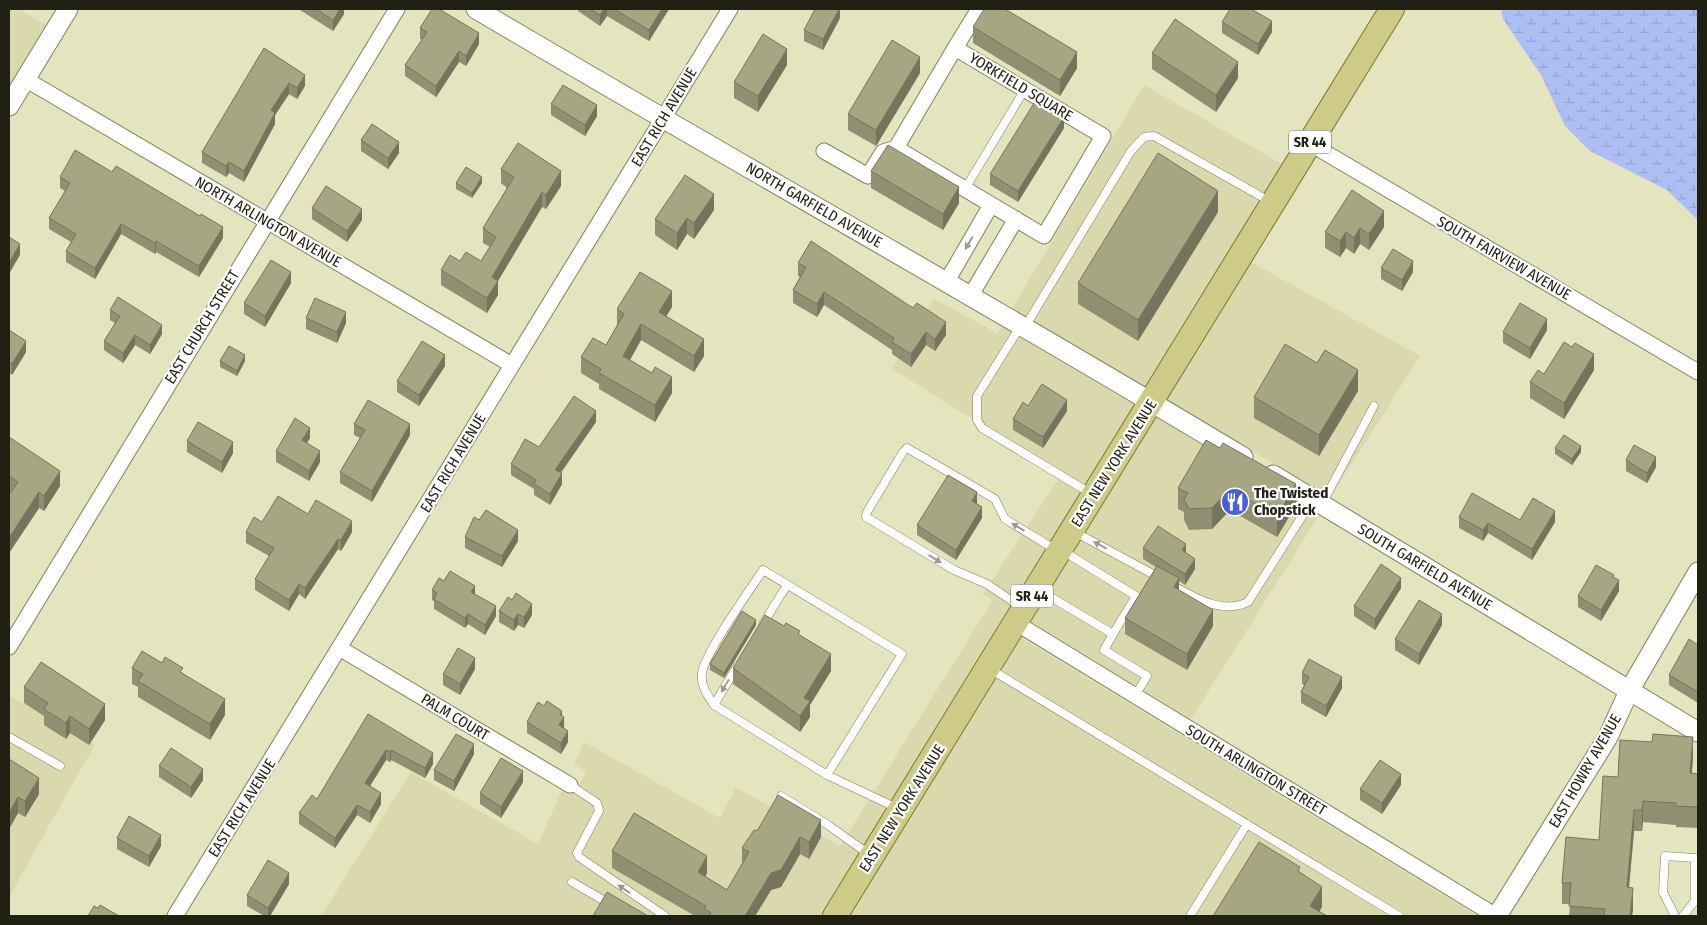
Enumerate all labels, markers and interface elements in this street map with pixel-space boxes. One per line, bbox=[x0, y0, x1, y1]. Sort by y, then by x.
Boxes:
street label: YORKFIELD SQUARE bbox=[966, 49, 1076, 125]
street label: EAST RICH AVENUE bbox=[627, 64, 701, 170]
road number: SR 44 bbox=[1289, 130, 1331, 154]
street label: NORTH GARFIELD AVENUE bbox=[743, 159, 885, 251]
street label: NORTH ARLINGTON AVENUE bbox=[192, 173, 344, 271]
street label: SOUTH FAIRVIEW AVENUE bbox=[1434, 212, 1574, 304]
one-way arrow bbox=[965, 235, 973, 250]
street label: EAST CHURCH STREET bbox=[161, 267, 243, 387]
street label: EAST NEW YORK AVENUE bbox=[1067, 396, 1161, 530]
street label: EAST RICH AVENUE bbox=[416, 410, 490, 516]
place label: The Twisted Chopstick bbox=[1254, 484, 1328, 519]
restaurant icon: The Twisted Chopstick bbox=[1220, 487, 1250, 517]
street label: SOUTH GARFIELD AVENUE bbox=[1355, 520, 1495, 614]
one-way arrow bbox=[1011, 522, 1024, 531]
one-way arrow bbox=[1092, 541, 1107, 549]
one-way arrow bbox=[928, 554, 941, 563]
road number: SR 44 bbox=[1011, 584, 1053, 608]
one-way arrow bbox=[721, 680, 730, 693]
street label: PALM COURT bbox=[418, 690, 492, 744]
street label: EAST HOWRY AVENUE bbox=[1545, 711, 1625, 831]
street label: SOUTH ARLINGTON STREET bbox=[1182, 721, 1330, 819]
street label: EAST NEW YORK AVENUE bbox=[855, 741, 949, 875]
street label: EAST RICH AVENUE bbox=[205, 756, 279, 860]
one-way arrow bbox=[618, 884, 631, 894]

